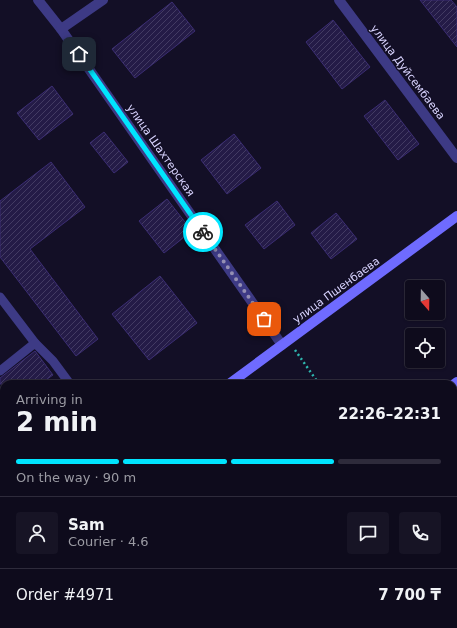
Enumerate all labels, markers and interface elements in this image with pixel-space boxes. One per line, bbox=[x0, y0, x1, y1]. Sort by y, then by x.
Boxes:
street label: улица Дуйсембаева bbox=[368, 22, 447, 122]
pin bbox=[62, 37, 96, 71]
icon: home bbox=[68, 43, 90, 65]
street label: улица Шахтерская bbox=[124, 102, 197, 199]
courier bbox=[183, 212, 223, 252]
icon: bike bbox=[192, 221, 214, 243]
street label: улица Пшенбаева bbox=[290, 255, 382, 326]
north arrow bbox=[405, 280, 445, 320]
map controls bbox=[405, 280, 445, 368]
pin bbox=[247, 302, 281, 336]
icon: bag bbox=[253, 308, 275, 330]
button: locate bbox=[405, 328, 445, 368]
text: Arriving in bbox=[16, 392, 83, 407]
text: 22:26–22:31 bbox=[338, 405, 441, 423]
text: 2 min bbox=[16, 407, 98, 437]
text: On the way · 90 m bbox=[16, 470, 136, 485]
button: person bbox=[16, 512, 58, 554]
button: chat bbox=[347, 512, 389, 554]
button: phone bbox=[399, 512, 441, 554]
text: Sam bbox=[68, 516, 105, 534]
text: Courier · 4.6 bbox=[68, 534, 149, 549]
text: Order #4971 bbox=[16, 586, 114, 604]
text: 7 700 ₸ bbox=[378, 586, 441, 604]

